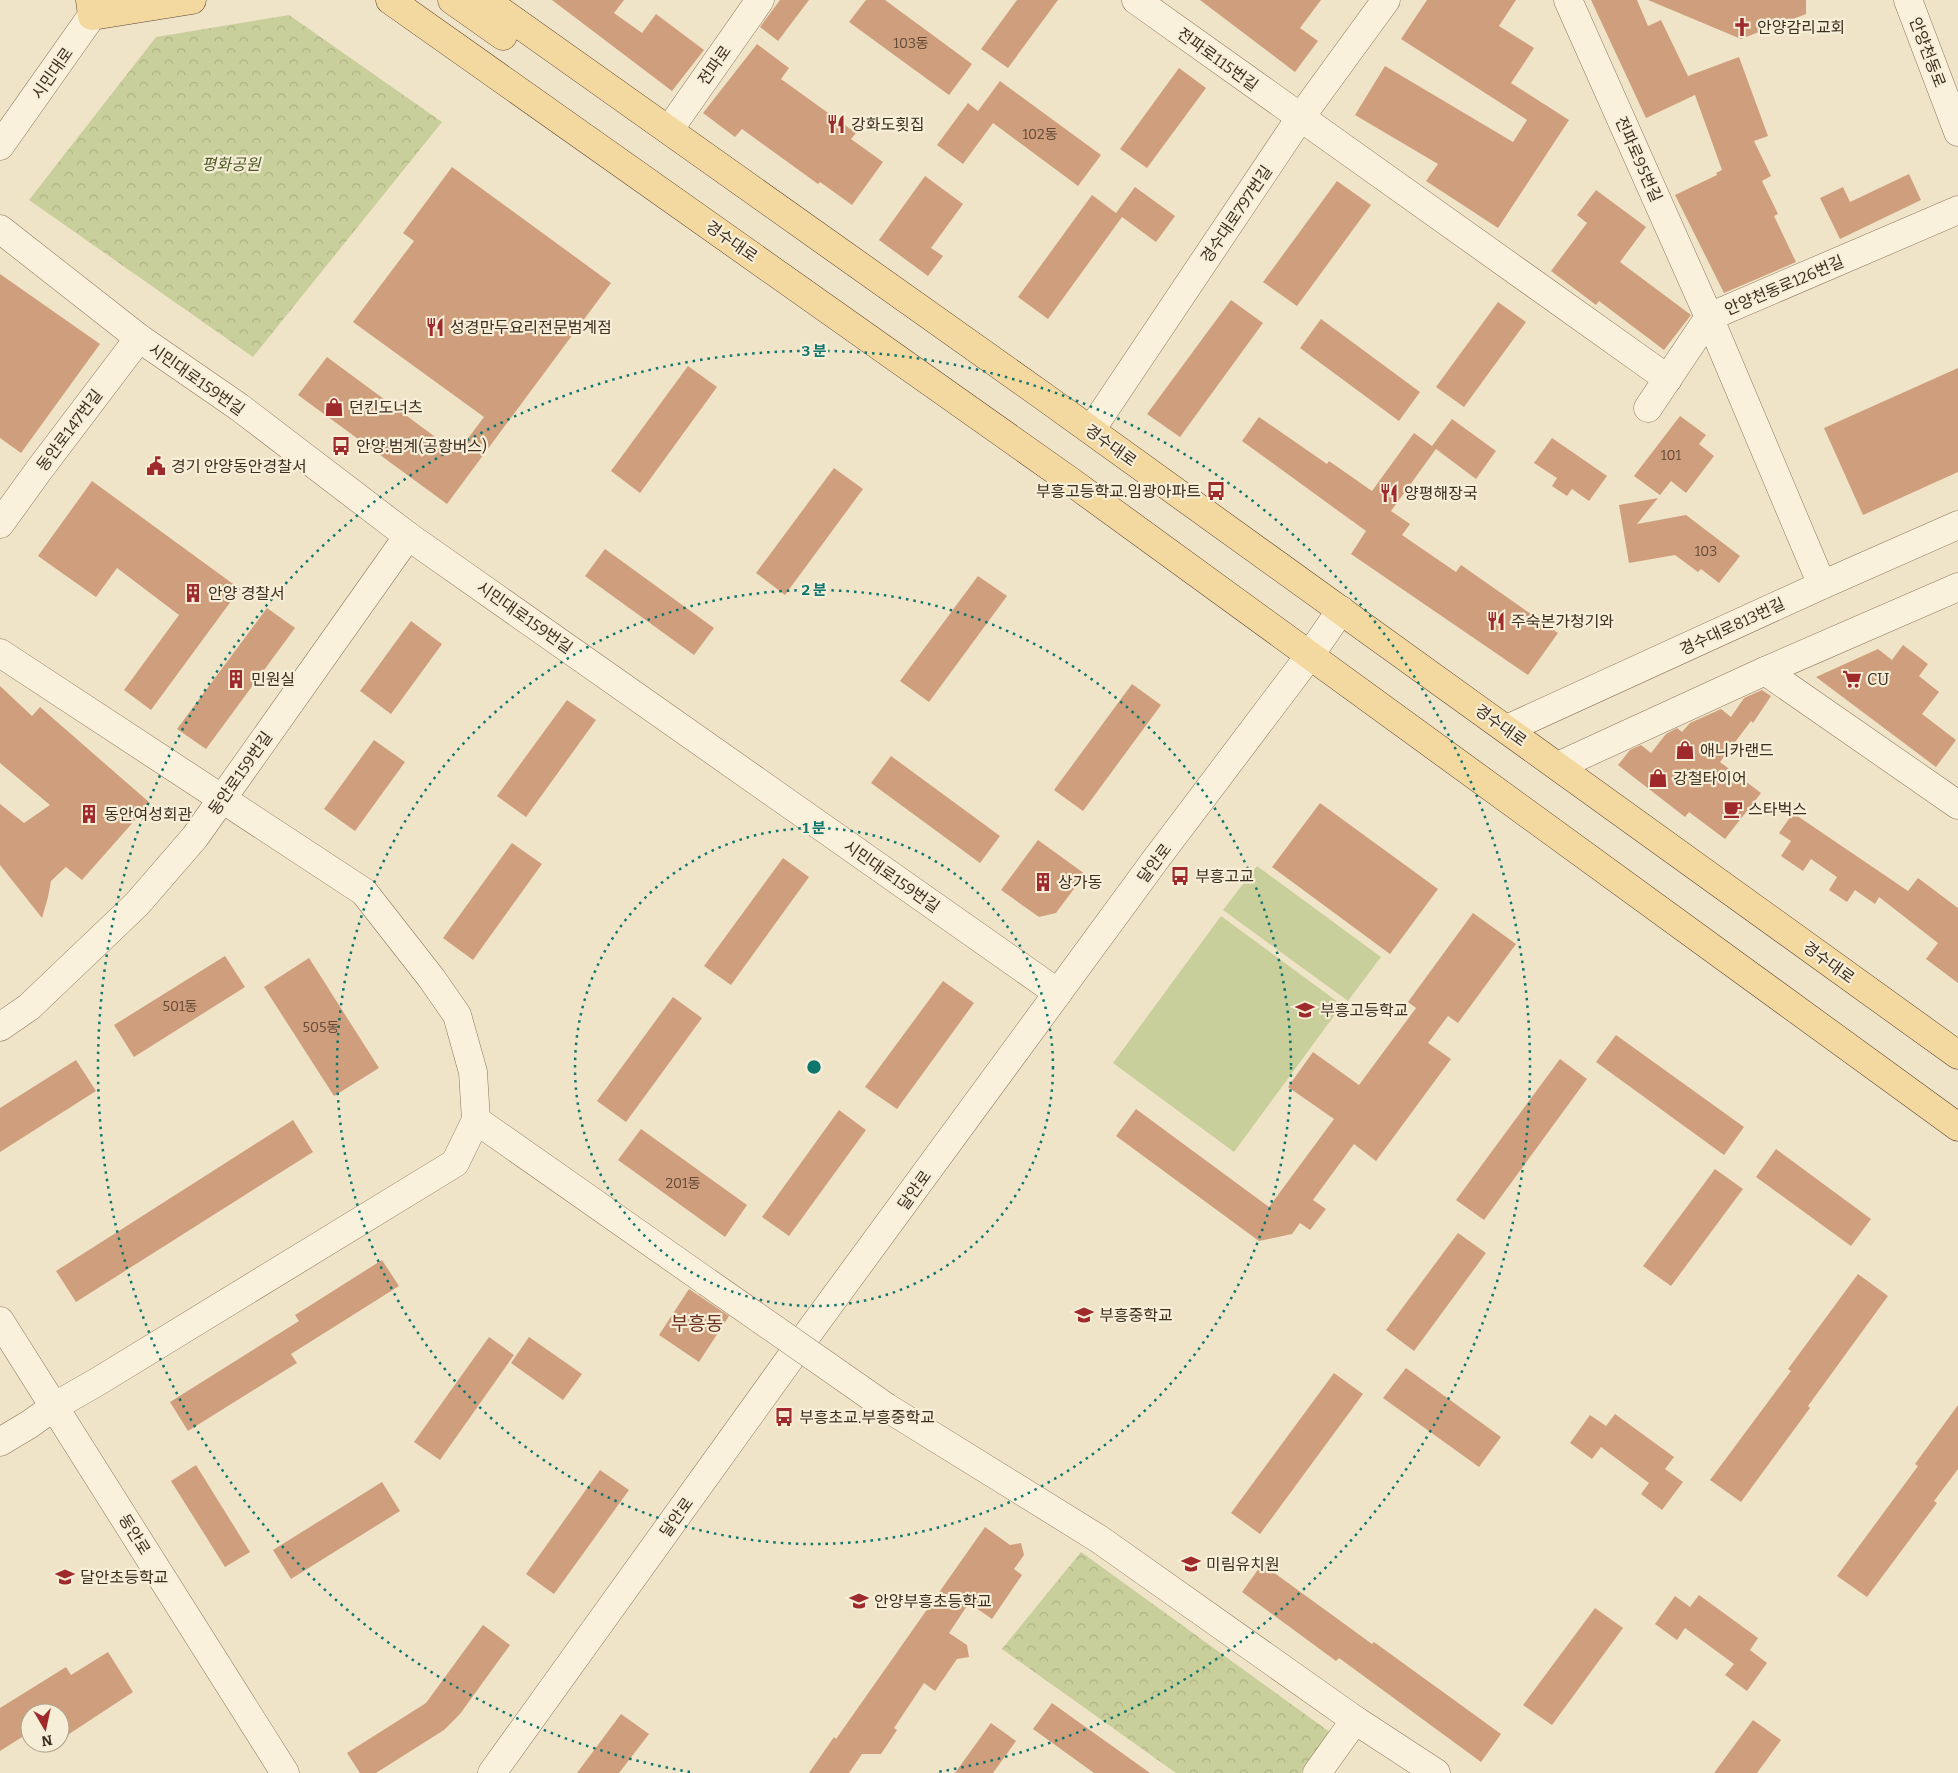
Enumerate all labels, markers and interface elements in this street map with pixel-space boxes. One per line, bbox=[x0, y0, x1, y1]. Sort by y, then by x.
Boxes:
street label: 안양천동로 bbox=[1905, 14, 1950, 90]
church icon: 안양감리교회 bbox=[1731, 16, 1753, 38]
place label: 안양감리교회 bbox=[1757, 18, 1845, 37]
street label: 전파로115번길 bbox=[1174, 24, 1262, 95]
house number: 103동 bbox=[893, 35, 929, 52]
street label: 전파로 bbox=[694, 42, 735, 89]
street label: 시민대로 bbox=[28, 43, 77, 103]
restaurant icon: 강화도횟집 bbox=[825, 113, 847, 135]
street label: 전파로95번길 bbox=[1611, 114, 1666, 205]
place label: 강화도횟집 bbox=[851, 115, 925, 134]
house number: 102동 bbox=[1022, 126, 1058, 143]
park label: 평화공원 bbox=[202, 155, 262, 174]
street label: 경수대로797번길 bbox=[1197, 162, 1276, 267]
street label: 경수대로 bbox=[702, 217, 762, 266]
street label: 안양천동로126번길 bbox=[1722, 252, 1847, 319]
restaurant icon: 성경만두요리전문범계점 bbox=[424, 316, 446, 338]
place label: 성경만두요리전문범계점 bbox=[450, 318, 612, 337]
street label: 시민대로159번길 bbox=[145, 339, 248, 419]
text: 3 분 bbox=[801, 342, 827, 360]
street label: 동안로147번길 bbox=[33, 386, 106, 475]
shop icon: 던킨도너츠 bbox=[323, 396, 345, 418]
place label: 던킨도너츠 bbox=[349, 398, 423, 417]
street label: 경수대로 bbox=[1081, 420, 1140, 471]
bus stop icon: 안양.범계(공항버스) bbox=[330, 435, 352, 457]
place label: 안양.범계(공항버스) bbox=[356, 437, 487, 456]
house number: 101 bbox=[1661, 447, 1681, 464]
public building icon: 경기 안양동안경찰서 bbox=[145, 455, 167, 477]
place label: 경기 안양동안경찰서 bbox=[171, 457, 307, 476]
bus stop icon: 부흥고등학교.임광아파트 bbox=[1205, 480, 1227, 502]
place label: 부흥고등학교.임광아파트 bbox=[1036, 482, 1201, 501]
restaurant icon: 양평해장국 bbox=[1378, 482, 1400, 504]
place label: 양평해장국 bbox=[1404, 484, 1478, 503]
house number: 103 bbox=[1695, 543, 1717, 560]
street label: 시민대로159번길 bbox=[473, 577, 576, 657]
text: 2 분 bbox=[802, 581, 827, 599]
building icon: 안양 경찰서 bbox=[182, 582, 204, 604]
place label: 안양 경찰서 bbox=[208, 584, 285, 603]
street label: 경수대로813번길 bbox=[1677, 594, 1788, 659]
restaurant icon: 주숙본가청기와 bbox=[1485, 610, 1507, 632]
place label: 주숙본가청기와 bbox=[1511, 612, 1614, 631]
building icon: 민원실 bbox=[225, 668, 247, 690]
supermarket icon: CU bbox=[1841, 668, 1863, 690]
place label: 민원실 bbox=[251, 670, 295, 689]
place label: CU bbox=[1867, 670, 1889, 689]
street label: 경수대로 bbox=[1471, 700, 1530, 751]
street label: 동안로159번길 bbox=[205, 728, 276, 819]
shop icon: 애니카랜드 bbox=[1674, 739, 1696, 761]
place label: 애니카랜드 bbox=[1700, 741, 1774, 760]
shop icon: 강철타이어 bbox=[1647, 767, 1669, 789]
place label: 강철타이어 bbox=[1673, 769, 1747, 788]
cafe icon: 스타벅스 bbox=[1722, 798, 1744, 820]
place label: 스타벅스 bbox=[1748, 800, 1807, 819]
building icon: 동안여성회관 bbox=[78, 803, 100, 825]
place label: 동안여성회관 bbox=[104, 805, 193, 824]
text: 1 분 bbox=[803, 819, 826, 837]
street label: 시민대로159번길 bbox=[840, 836, 943, 916]
street label: 달안로 bbox=[1134, 840, 1175, 887]
bus stop icon: 부흥고교 bbox=[1169, 865, 1191, 887]
place label: 부흥고교 bbox=[1195, 867, 1254, 886]
building icon: 상가동 bbox=[1032, 871, 1054, 893]
place label: 상가동 bbox=[1058, 873, 1102, 892]
street label: 경수대로 bbox=[1799, 937, 1858, 988]
house number: 501동 bbox=[163, 998, 198, 1015]
school or university icon: 부흥고등학교 bbox=[1294, 999, 1316, 1021]
place label: 부흥고등학교 bbox=[1320, 1001, 1408, 1020]
house number: 505동 bbox=[303, 1019, 340, 1036]
centre of rings bbox=[805, 1058, 823, 1076]
street label: 달안로 bbox=[894, 1167, 935, 1214]
house number: 201동 bbox=[665, 1175, 701, 1192]
school or university icon: 부흥중학교 bbox=[1073, 1304, 1095, 1326]
place label: 부흥중학교 bbox=[1099, 1306, 1173, 1325]
district label: 부흥동 bbox=[671, 1312, 723, 1335]
bus stop icon: 부흥초교.부흥중학교 bbox=[773, 1406, 795, 1428]
place label: 부흥초교.부흥중학교 bbox=[799, 1408, 935, 1427]
street label: 달안로 bbox=[656, 1494, 697, 1541]
street label: 동안로 bbox=[115, 1511, 154, 1558]
school or university icon: 미림유치원 bbox=[1180, 1553, 1202, 1575]
place label: 미림유치원 bbox=[1206, 1555, 1280, 1574]
school or university icon: 달안초등학교 bbox=[54, 1566, 76, 1588]
place label: 달안초등학교 bbox=[80, 1568, 168, 1587]
school or university icon: 안양부흥초등학교 bbox=[848, 1590, 870, 1612]
place label: 안양부흥초등학교 bbox=[874, 1592, 992, 1611]
north arrow bbox=[20, 1703, 70, 1753]
text: N bbox=[40, 1731, 54, 1750]

